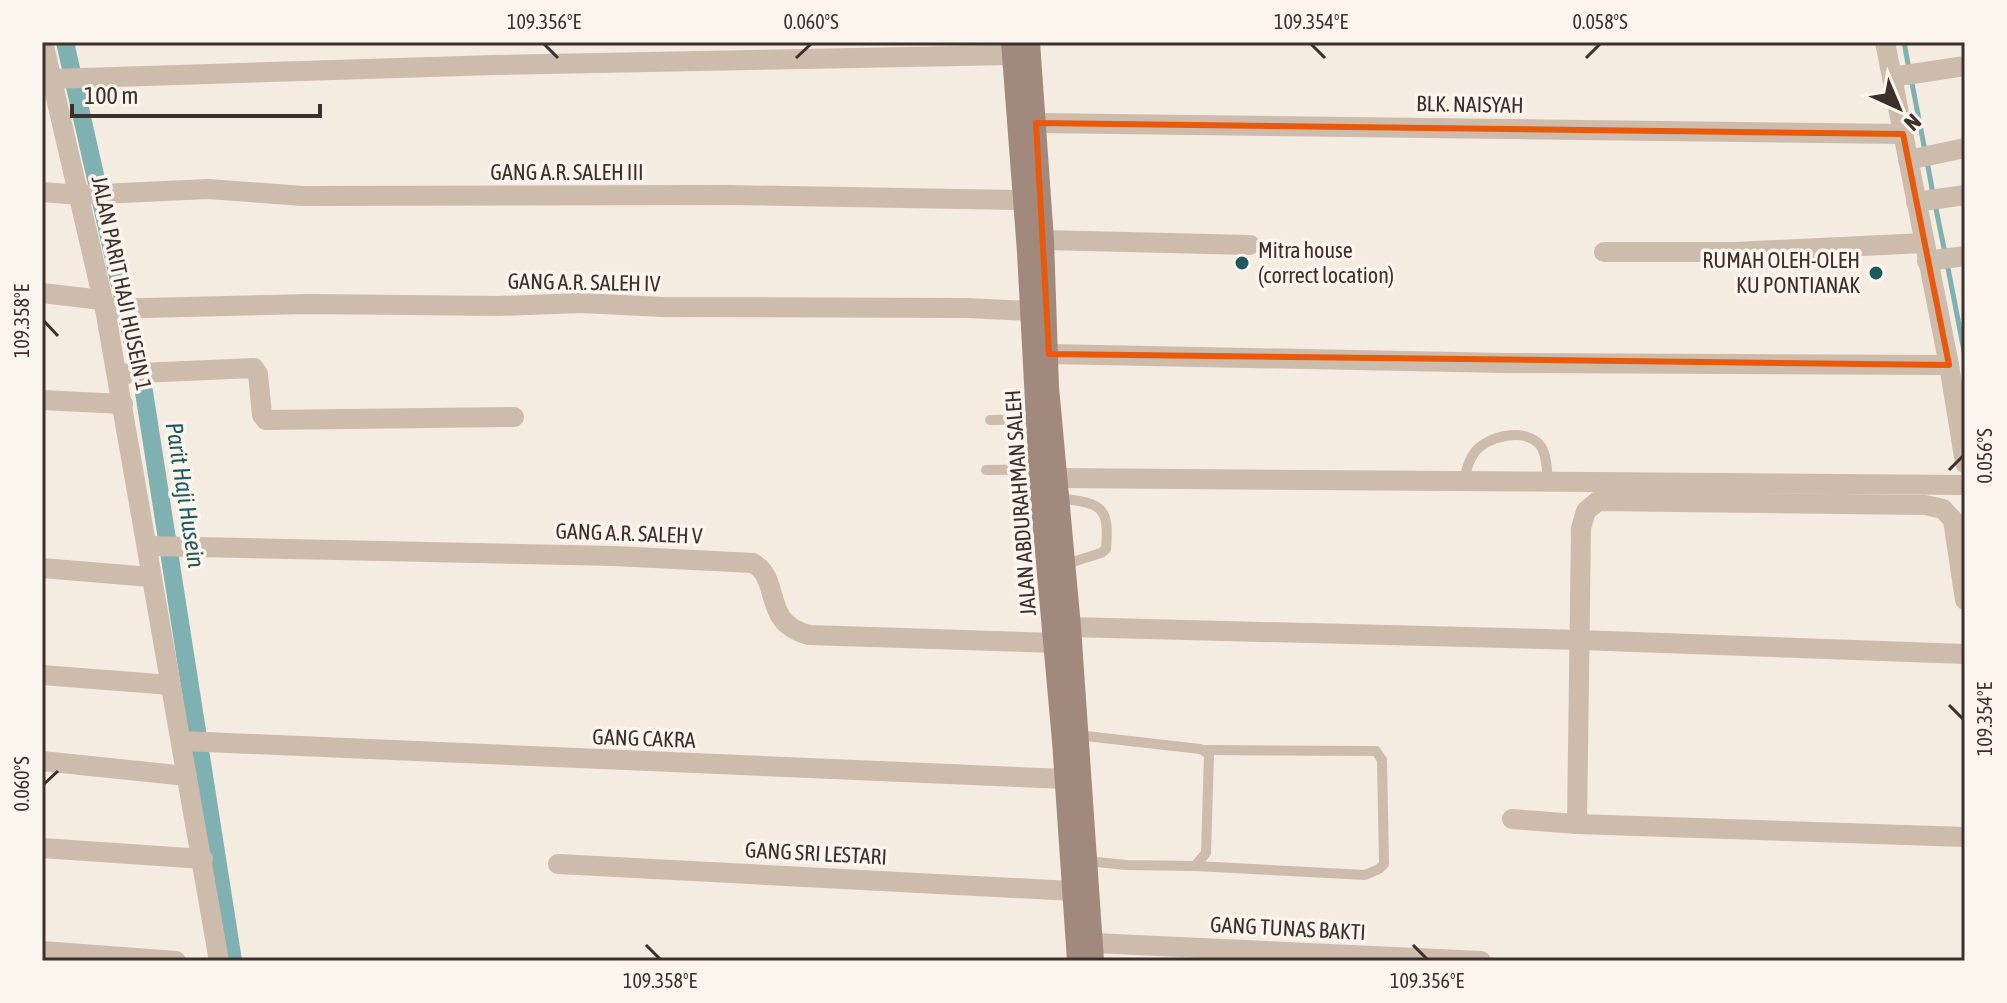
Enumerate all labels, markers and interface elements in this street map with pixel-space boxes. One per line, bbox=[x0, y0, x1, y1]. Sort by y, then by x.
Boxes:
text: 109.356°E bbox=[507, 10, 581, 33]
text: 0.060°S bbox=[783, 10, 839, 33]
text: 109.354°E bbox=[1274, 10, 1348, 33]
text: 0.058°S bbox=[1572, 10, 1628, 33]
scale bar bbox=[72, 68, 320, 118]
north arrow bbox=[1859, 68, 1939, 148]
text: 100 m bbox=[84, 82, 138, 109]
street label: BLK. NAISYAH bbox=[1416, 90, 1524, 118]
text: N bbox=[1899, 109, 1927, 136]
street label: GANG A.R. SALEH III bbox=[490, 159, 644, 185]
street label: JALAN PARIT HAJI HUSEIN 1 bbox=[87, 173, 157, 393]
place label: Mitra house (correct location) bbox=[1258, 237, 1394, 288]
place label: RUMAH OLEH-OLEH KU PONTIANAK bbox=[1702, 247, 1860, 298]
marker: Mitra house (correct location) bbox=[1233, 254, 1251, 272]
marker: RUMAH OLEH-OLEH KU PONTIANAK bbox=[1867, 264, 1885, 282]
street label: GANG A.R. SALEH IV bbox=[507, 268, 661, 296]
text: 109.358°E bbox=[10, 284, 33, 358]
street label: JALAN ABDURAHMAN SALEH bbox=[999, 389, 1041, 617]
water label: Parit Haji Husein bbox=[161, 420, 210, 570]
text: 0.056°S bbox=[1973, 428, 1996, 484]
street label: GANG A.R. SALEH V bbox=[555, 517, 703, 549]
text: 109.354°E bbox=[1973, 682, 1996, 756]
street label: GANG CAKRA bbox=[592, 723, 696, 753]
text: 0.060°S bbox=[10, 756, 33, 812]
street label: GANG SRI LESTARI bbox=[744, 836, 888, 870]
street label: GANG TUNAS BAKTI bbox=[1209, 911, 1367, 945]
text: 109.358°E bbox=[623, 969, 697, 992]
text: 109.356°E bbox=[1390, 969, 1464, 992]

